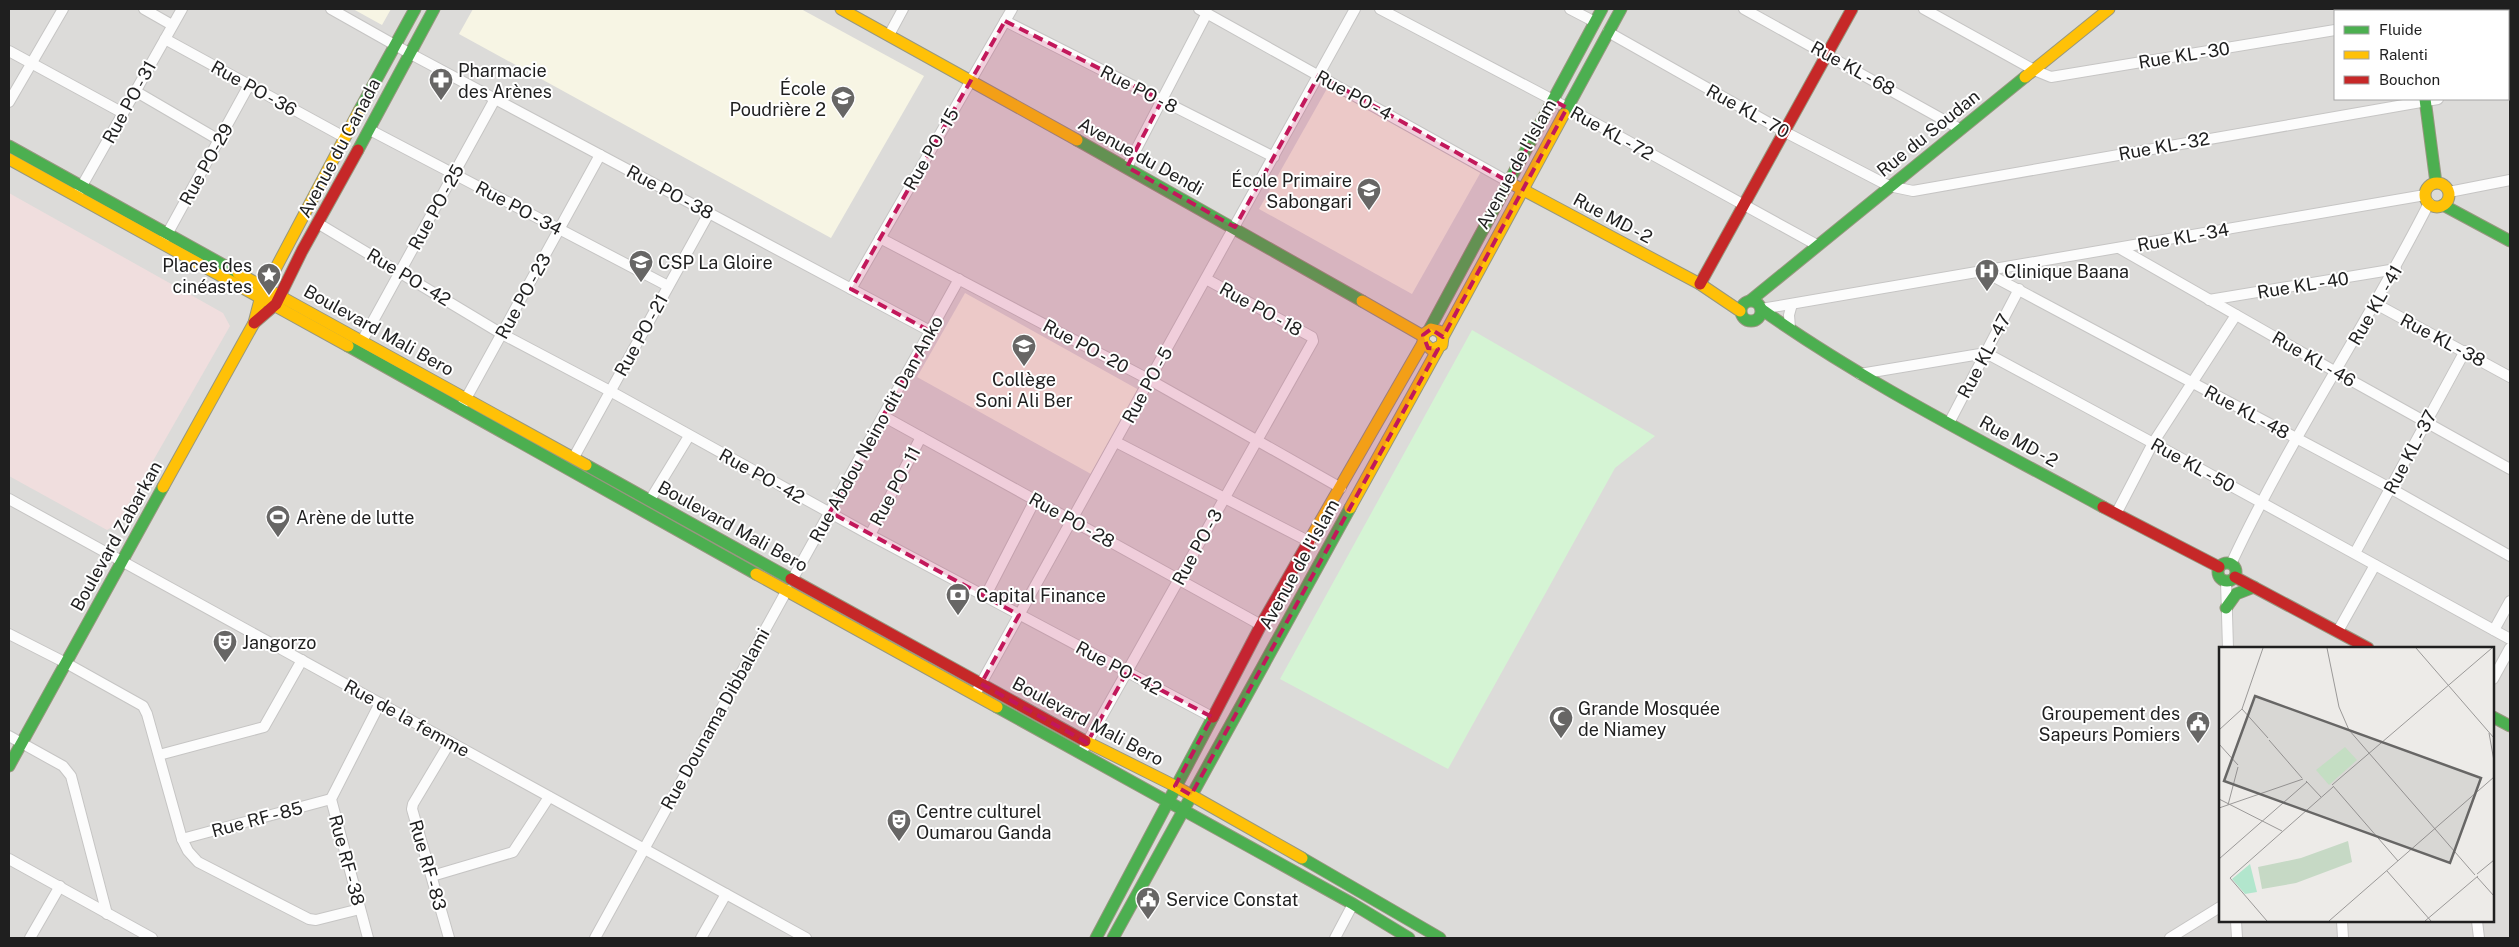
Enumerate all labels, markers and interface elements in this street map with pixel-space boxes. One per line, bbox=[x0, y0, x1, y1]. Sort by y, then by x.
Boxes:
legend bbox=[2334, 10, 2509, 100]
text: Fluide bbox=[2379, 21, 2422, 38]
street label: Rue KL - 68 bbox=[1807, 36, 1899, 100]
street label: Rue KL - 30 bbox=[2137, 37, 2231, 73]
text: Ralenti bbox=[2379, 46, 2428, 63]
street label: Rue PO - 36 bbox=[208, 56, 300, 120]
street label: Rue PO - 31 bbox=[98, 57, 160, 147]
place label: Pharmacie des Arènes bbox=[458, 60, 552, 102]
street label: Rue PO - 8 bbox=[1097, 61, 1181, 117]
street label: Rue PO - 4 bbox=[1312, 66, 1396, 124]
pharmacy icon: Pharmacie des Arènes bbox=[428, 67, 454, 101]
text: Bouchon bbox=[2379, 71, 2440, 88]
street label: Avenue du Canada bbox=[293, 75, 385, 221]
place label: École Poudrière 2 bbox=[729, 77, 826, 120]
street label: Rue KL - 70 bbox=[1703, 80, 1793, 142]
school or university icon: École Poudrière 2 bbox=[830, 85, 856, 119]
street label: Rue du Soudan bbox=[1872, 85, 1984, 181]
street label: Avenue de l'Islam bbox=[1472, 95, 1560, 233]
street label: Rue KL - 72 bbox=[1567, 102, 1657, 164]
street label: Rue PO - 15 bbox=[899, 104, 963, 194]
street label: Avenue du Dendi bbox=[1075, 113, 1207, 199]
street label: Rue PO-29 bbox=[175, 119, 237, 209]
street label: Rue KL - 32 bbox=[2117, 128, 2211, 164]
street label: Rue PO - 38 bbox=[623, 160, 717, 224]
street label: Rue PO - 25 bbox=[404, 161, 468, 253]
place label: École Primaire Sabongari bbox=[1231, 169, 1352, 212]
street label: Rue PO - 34 bbox=[472, 176, 566, 240]
school or university icon: École Primaire Sabongari bbox=[1356, 177, 1382, 211]
street label: Rue MD - 2 bbox=[1570, 188, 1656, 248]
street label: Rue KL - 34 bbox=[2135, 219, 2231, 255]
street label: Rue PO - 42 bbox=[363, 244, 455, 310]
school or university icon: CSP La Gloire bbox=[628, 249, 654, 283]
street label: Rue PO - 23 bbox=[491, 250, 555, 342]
place label: CSP La Gloire bbox=[658, 252, 773, 273]
place label: Places des cinéastes bbox=[162, 255, 252, 297]
hospital icon: Clinique Baana bbox=[1974, 258, 2000, 292]
place label: Clinique Baana bbox=[2004, 261, 2129, 282]
street label: Rue KL - 41 bbox=[2344, 261, 2406, 349]
place icon: Places des cinéastes bbox=[256, 262, 282, 296]
street label: Rue KL - 40 bbox=[2256, 267, 2350, 303]
street label: Rue PO - 18 bbox=[1216, 278, 1306, 340]
street label: Boulevard Mali Bero bbox=[300, 280, 458, 380]
street label: Rue PO - 21 bbox=[610, 290, 672, 380]
street label: Rue KL - 38 bbox=[2397, 309, 2489, 371]
street label: Rue KL - 47 bbox=[1953, 310, 2015, 402]
street label: Rue Abdou Neino dit Dan Anko bbox=[805, 312, 947, 546]
street label: Rue PO - 20 bbox=[1040, 315, 1132, 377]
street label: Rue KL - 46 bbox=[2269, 327, 2359, 391]
school or university icon: Collège Soni Ali Ber bbox=[1011, 333, 1037, 367]
street label: Rue PO - 5 bbox=[1118, 343, 1176, 427]
place label: Collège Soni Ali Ber bbox=[975, 369, 1073, 411]
street label: Rue KL - 48 bbox=[2201, 381, 2293, 443]
street label: Rue KL - 37 bbox=[2379, 406, 2441, 498]
street label: Rue MD - 2 bbox=[1976, 411, 2062, 471]
street label: Rue KL - 50 bbox=[2147, 433, 2239, 497]
street label: Rue PO - 11 bbox=[865, 443, 925, 529]
street label: Rue PO - 42 bbox=[716, 444, 808, 508]
street label: Boulevard Zabarkan bbox=[66, 457, 166, 615]
street label: Boulevard Mali Bero bbox=[654, 476, 812, 576]
street label: Rue PO - 28 bbox=[1026, 488, 1118, 552]
street label: Avenue de l'Islam bbox=[1255, 495, 1343, 633]
sports icon: Arène de lutte bbox=[265, 504, 291, 538]
street label: Rue PO - 3 bbox=[1168, 505, 1226, 589]
place label: Arène de lutte bbox=[296, 507, 414, 528]
bank icon: Capital Finance bbox=[945, 582, 971, 616]
place label: Capital Finance bbox=[976, 585, 1106, 606]
street label: Rue Dounama Dibbalami bbox=[656, 625, 774, 813]
theatre icon: Jangorzo bbox=[212, 629, 238, 663]
place label: Jangorzo bbox=[242, 632, 316, 653]
street label: Rue PO - 42 bbox=[1072, 637, 1166, 699]
inset map bbox=[2219, 647, 2494, 922]
street label: Boulevard Mali Bero bbox=[1009, 672, 1167, 770]
street label: Rue de la femme bbox=[341, 675, 473, 761]
place label: Grande Mosquée de Niamey bbox=[1578, 698, 1720, 740]
place label: Groupement des Sapeurs Pomiers bbox=[2038, 703, 2180, 745]
mosque icon: Grande Mosquée de Niamey bbox=[1548, 705, 1574, 739]
public building icon: Groupement des Sapeurs Pomiers bbox=[2185, 710, 2211, 744]
street label: Rue RF - 85 bbox=[209, 797, 305, 841]
place label: Centre culturel Oumarou Ganda bbox=[916, 801, 1051, 843]
theatre icon: Centre culturel Oumarou Ganda bbox=[886, 808, 912, 842]
street label: Rue RF - 38 bbox=[325, 812, 369, 908]
street label: Rue RF - 83 bbox=[405, 817, 451, 913]
public building icon: Service Constat bbox=[1135, 886, 1161, 920]
place label: Service Constat bbox=[1166, 889, 1299, 910]

